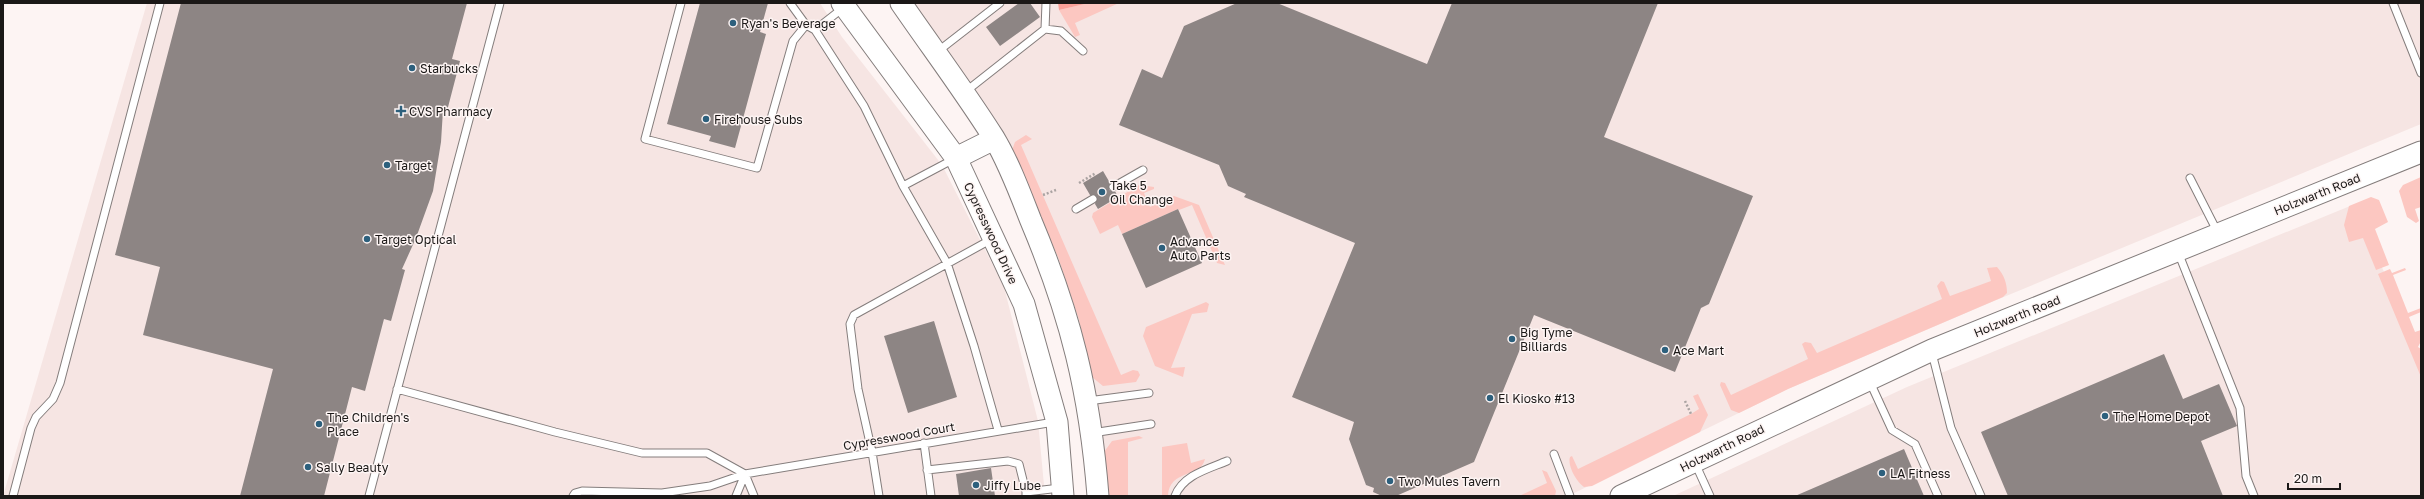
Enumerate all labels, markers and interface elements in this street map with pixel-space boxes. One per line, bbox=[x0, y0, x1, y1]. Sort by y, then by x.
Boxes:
place label: Ryan's Beverage bbox=[741, 16, 835, 31]
marker: Ryan's Beverage bbox=[728, 18, 738, 28]
place label: Starbucks bbox=[420, 61, 478, 76]
marker: Starbucks bbox=[407, 63, 417, 73]
place label: CVS Pharmacy bbox=[409, 104, 493, 119]
marker: CVS Pharmacy bbox=[396, 106, 406, 116]
place label: Firehouse Subs bbox=[714, 112, 803, 127]
marker: Firehouse Subs bbox=[701, 114, 711, 124]
place label: Target bbox=[395, 158, 432, 173]
marker: Target bbox=[382, 160, 392, 170]
street label: Holzwarth Road bbox=[2271, 170, 2363, 218]
place label: Take 5 Oil Change bbox=[1110, 178, 1173, 207]
street label: Cypresswood Drive bbox=[961, 180, 1021, 286]
marker: Take 5 Oil Change bbox=[1097, 187, 1107, 197]
place label: Target Optical bbox=[375, 232, 456, 247]
marker: Target Optical bbox=[362, 234, 372, 244]
place label: Advance Auto Parts bbox=[1170, 234, 1231, 263]
marker: Advance Auto Parts bbox=[1157, 243, 1167, 253]
street label: Holzwarth Road bbox=[1971, 292, 2063, 340]
place label: Big Tyme Billiards bbox=[1520, 325, 1572, 354]
marker: Big Tyme Billiards bbox=[1507, 334, 1517, 344]
place label: Ace Mart bbox=[1673, 343, 1724, 358]
marker: Ace Mart bbox=[1660, 345, 1670, 355]
place label: El Kiosko #13 bbox=[1498, 391, 1575, 406]
marker: El Kiosko #13 bbox=[1485, 393, 1495, 403]
place label: The Home Depot bbox=[2113, 409, 2210, 424]
place label: The Children's Place bbox=[327, 410, 409, 439]
marker: The Home Depot bbox=[2100, 411, 2110, 421]
marker: The Children's Place bbox=[314, 419, 324, 429]
street label: Cypresswood Court bbox=[842, 419, 956, 453]
street label: Holzwarth Road bbox=[1677, 421, 1767, 475]
place label: Sally Beauty bbox=[316, 460, 389, 475]
marker: Sally Beauty bbox=[303, 462, 313, 472]
scale bar bbox=[2288, 465, 2340, 491]
place label: LA Fitness bbox=[1890, 466, 1950, 481]
marker: LA Fitness bbox=[1877, 468, 1887, 478]
text: 20 m bbox=[2294, 471, 2322, 486]
place label: Two Mules Tavern bbox=[1398, 474, 1500, 489]
marker: Two Mules Tavern bbox=[1385, 476, 1395, 486]
place label: Jiffy Lube bbox=[984, 478, 1041, 493]
marker: Jiffy Lube bbox=[971, 480, 981, 490]

